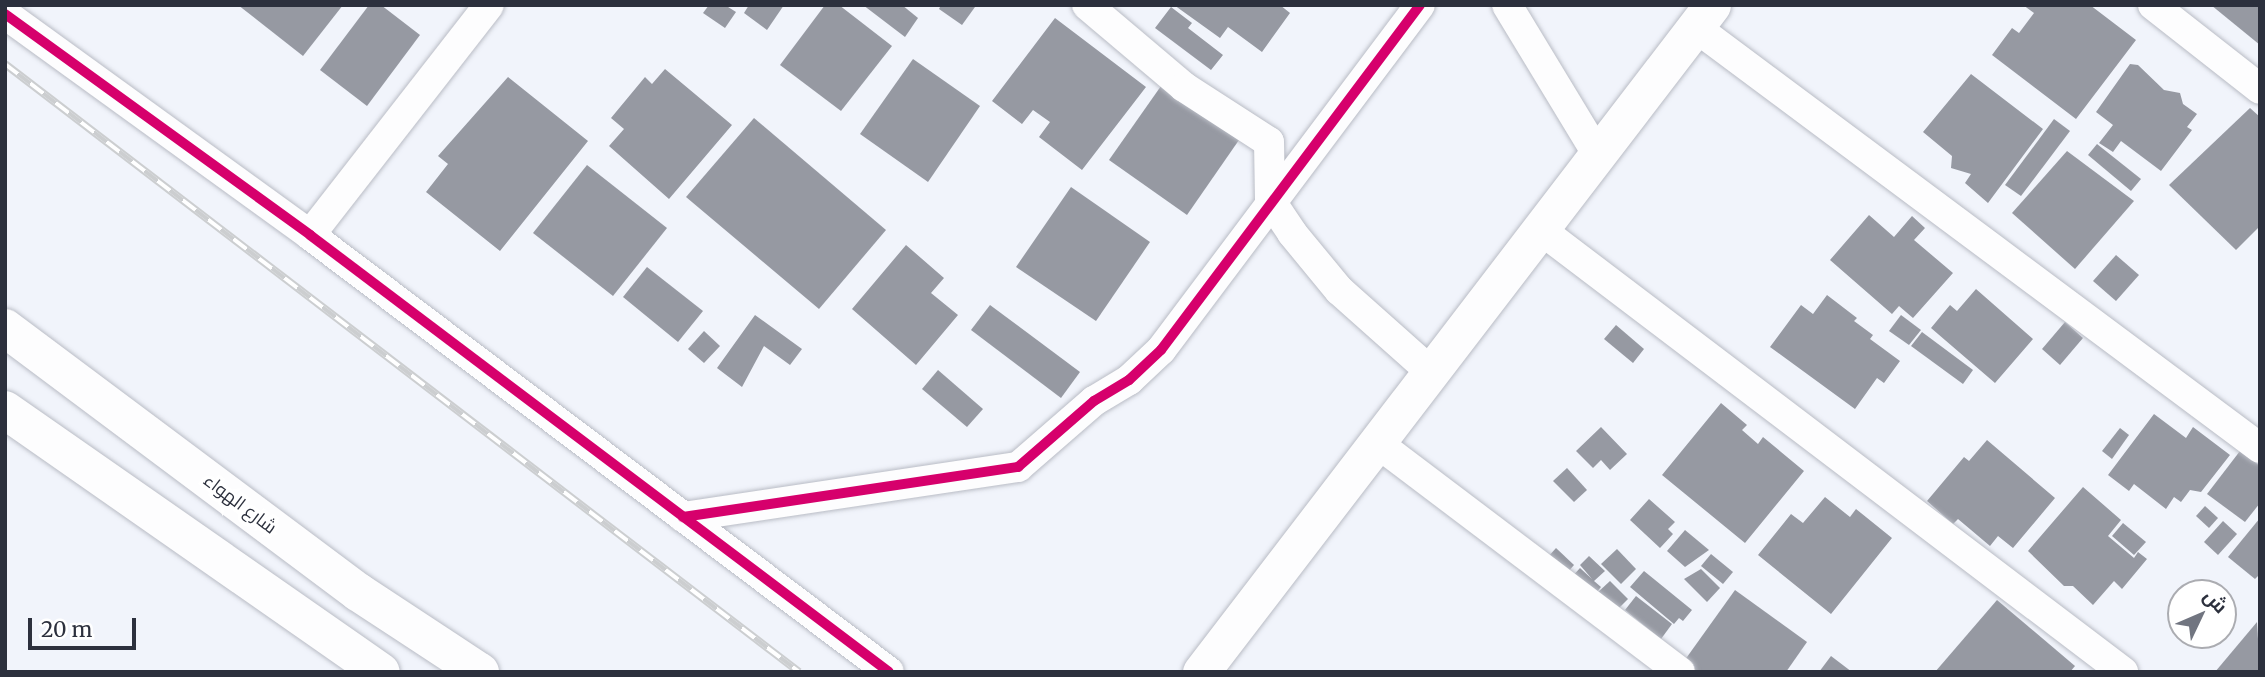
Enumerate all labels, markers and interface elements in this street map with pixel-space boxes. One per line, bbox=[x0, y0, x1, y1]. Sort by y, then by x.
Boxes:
street label: شارع الهواء bbox=[199, 470, 281, 538]
north arrow bbox=[2167, 579, 2237, 649]
text: ش bbox=[2199, 584, 2233, 618]
scale bar bbox=[32, 604, 140, 648]
text: 20 m bbox=[41, 616, 92, 643]

